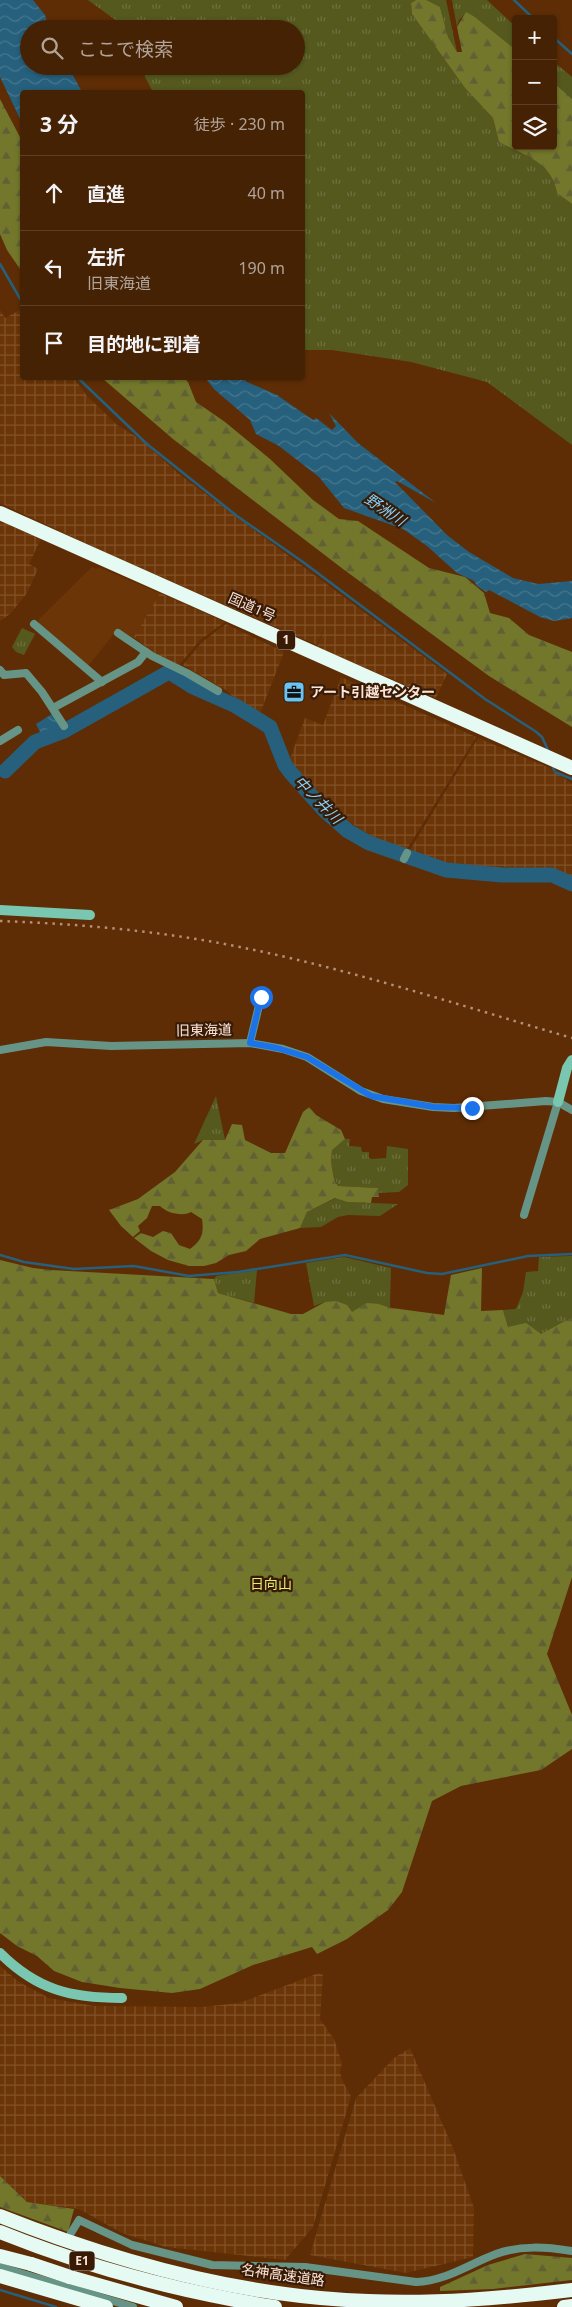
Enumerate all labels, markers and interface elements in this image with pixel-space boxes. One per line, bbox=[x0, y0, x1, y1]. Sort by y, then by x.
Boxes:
map controls bbox=[512, 15, 557, 150]
button: + bbox=[512, 15, 557, 60]
search box bbox=[20, 20, 305, 75]
icon: search bbox=[38, 34, 66, 62]
text: ここで検索 bbox=[78, 36, 173, 62]
button: − bbox=[512, 60, 557, 105]
button: layers bbox=[512, 105, 557, 150]
text: 3 分 bbox=[40, 110, 78, 138]
text: 徒歩 · 230 m bbox=[194, 113, 285, 135]
icon: ahead bbox=[40, 179, 68, 207]
text: 直進 bbox=[87, 181, 125, 207]
text: 40 m bbox=[248, 182, 285, 204]
text: 左折 bbox=[87, 244, 125, 270]
icon: left bbox=[40, 254, 68, 282]
text: 190 m bbox=[238, 257, 285, 279]
text: 旧東海道 bbox=[87, 272, 151, 294]
icon: arrive bbox=[40, 329, 68, 357]
text: 目的地に到着 bbox=[87, 331, 201, 357]
water label: 野洲川 bbox=[361, 488, 411, 531]
street label: 国道1号 bbox=[225, 588, 279, 625]
road number: 1 bbox=[277, 630, 295, 650]
office icon: アート引越センター bbox=[282, 680, 306, 704]
place label: アート引越センター bbox=[310, 682, 435, 701]
water label: 中ノ井川 bbox=[290, 771, 348, 829]
route start bbox=[250, 986, 273, 1009]
street label: 旧東海道 bbox=[176, 1020, 232, 1039]
route end bbox=[461, 1097, 484, 1120]
park label: 日向山 bbox=[250, 1574, 292, 1593]
road number: E1 bbox=[70, 2252, 94, 2270]
street label: 名神高速道路 bbox=[240, 2259, 326, 2290]

